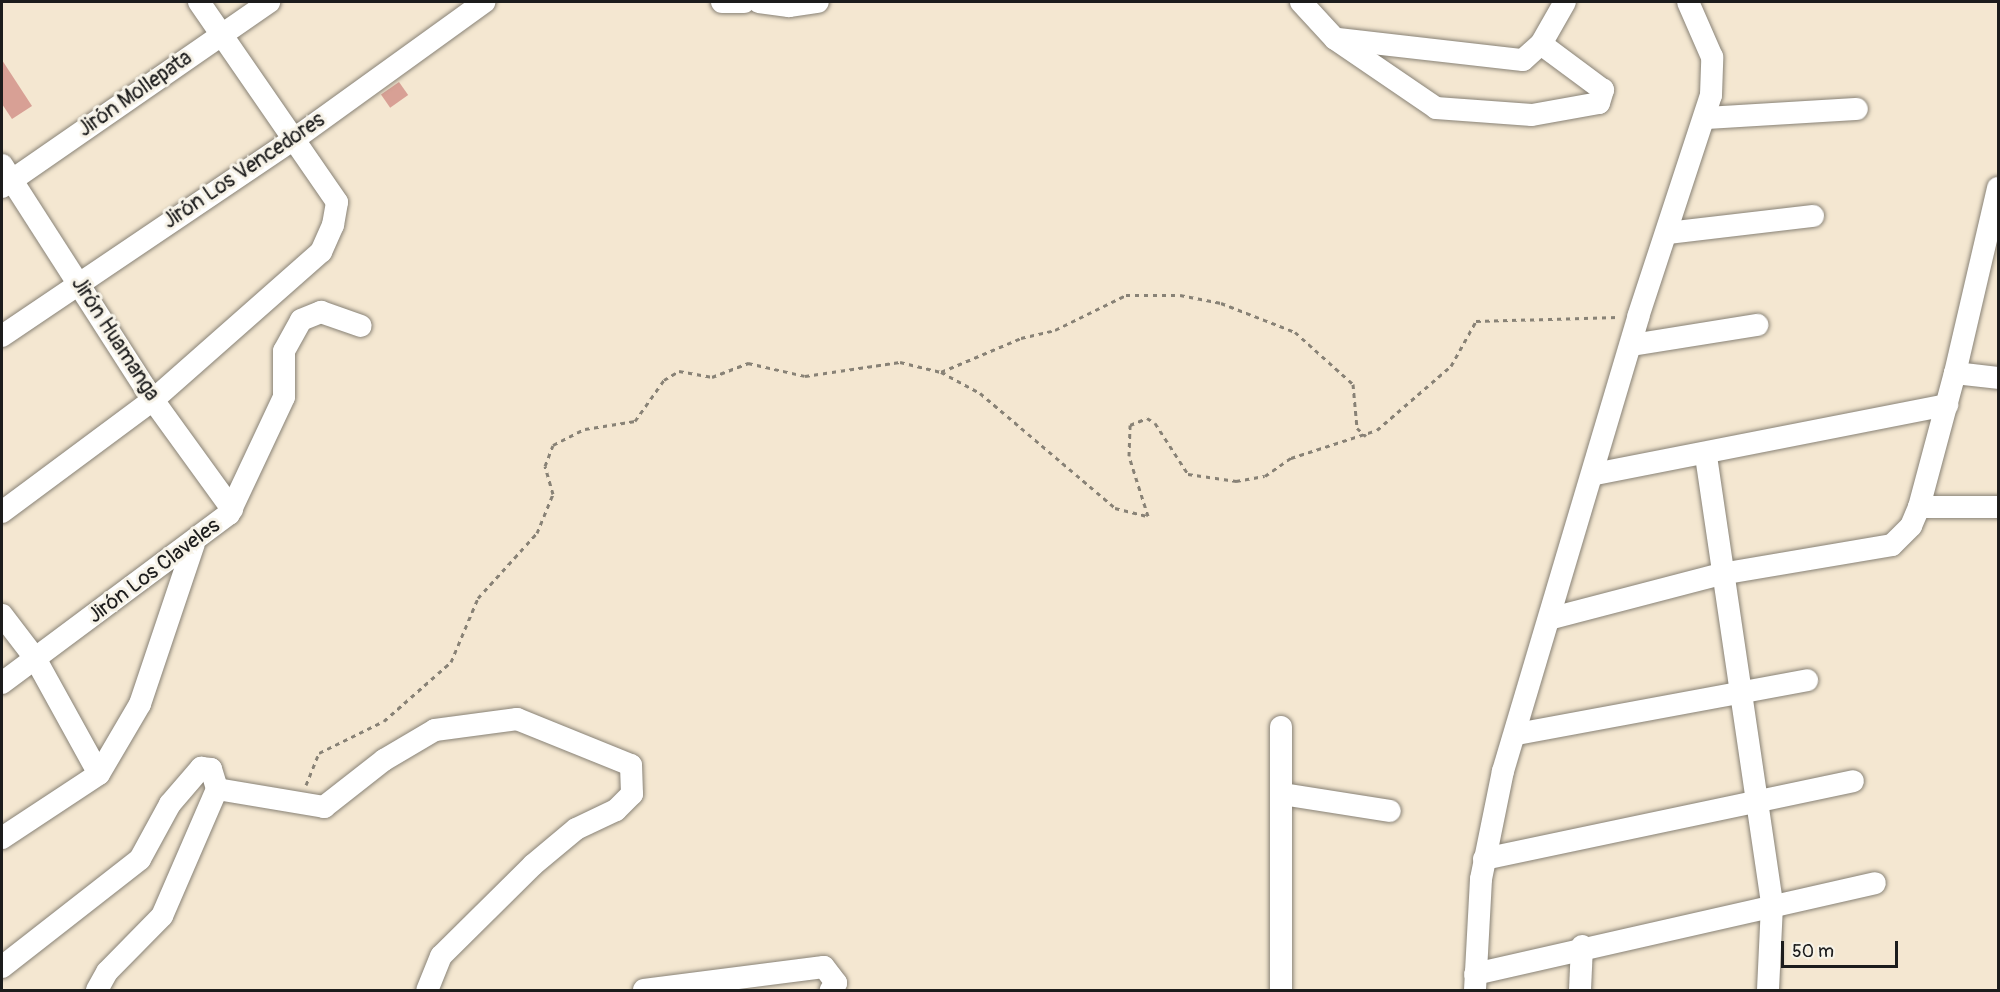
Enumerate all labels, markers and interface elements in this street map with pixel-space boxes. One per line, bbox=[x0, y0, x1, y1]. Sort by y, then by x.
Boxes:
street label: Jirón Mollepata bbox=[73, 45, 197, 143]
street label: Jirón Los Vencedores bbox=[158, 108, 330, 234]
street label: Jirón Huamanga bbox=[66, 272, 164, 406]
street label: Jirón Los Claveles bbox=[83, 513, 225, 629]
scale bar bbox=[1784, 929, 1901, 967]
text: 50 m bbox=[1792, 940, 1834, 963]

